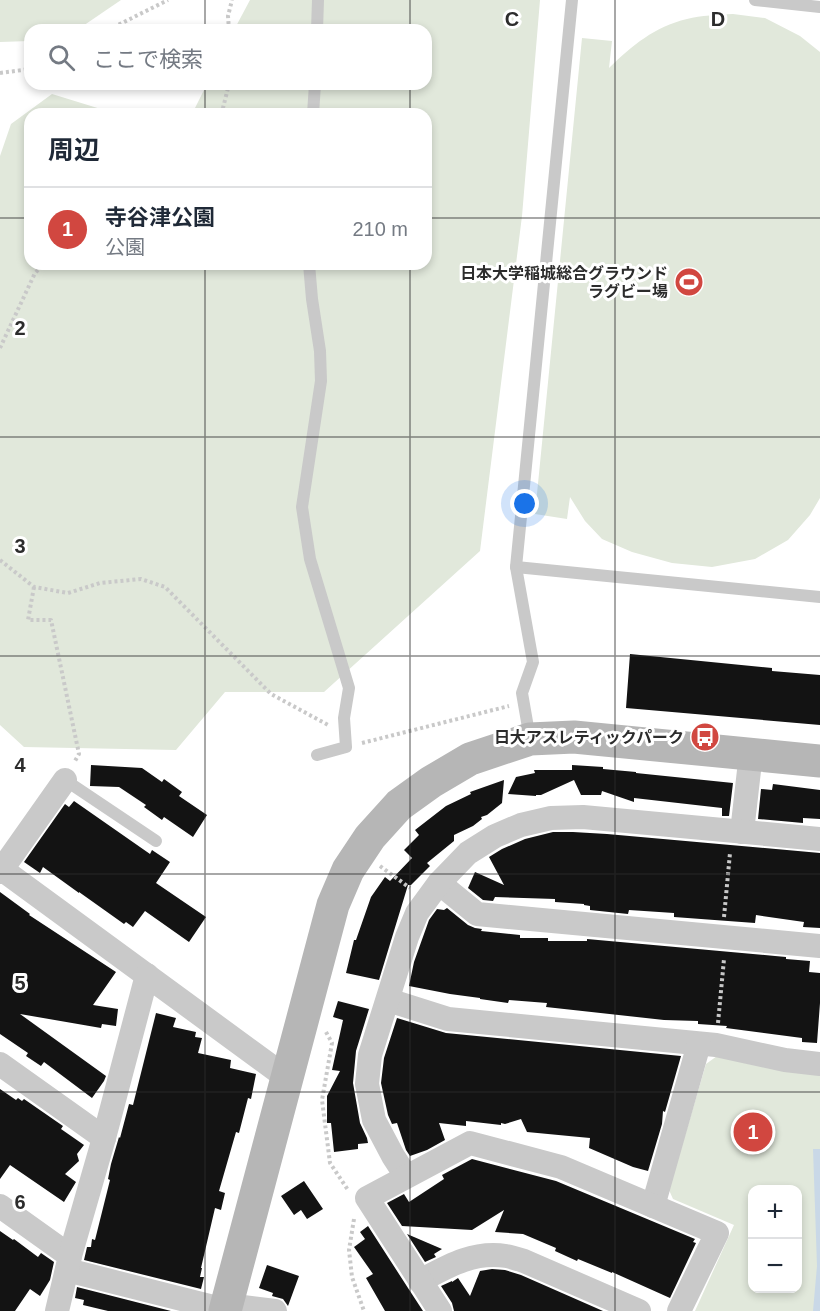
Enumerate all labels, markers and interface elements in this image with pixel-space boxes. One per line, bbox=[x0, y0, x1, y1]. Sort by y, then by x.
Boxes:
text: C bbox=[505, 8, 519, 30]
text: D bbox=[711, 8, 725, 30]
search box bbox=[24, 24, 432, 90]
icon: search bbox=[45, 41, 78, 74]
text: ここで検索 bbox=[93, 47, 203, 72]
text: 周辺 bbox=[48, 135, 100, 165]
text: 寺谷津公園 bbox=[105, 205, 215, 230]
text: 1 bbox=[62, 218, 73, 240]
text: 210 m bbox=[352, 218, 408, 240]
text: 公園 bbox=[105, 236, 145, 258]
place label: 日本大学稲城総合グラウンド ラグビー場 bbox=[460, 264, 668, 300]
sports icon: 日本大学稲城総合グラウンド ラグビー場 bbox=[673, 266, 705, 298]
text: 2 bbox=[14, 317, 26, 339]
your location bbox=[510, 489, 539, 518]
text: 3 bbox=[14, 535, 26, 557]
bus stop icon: 日大アスレティックパーク bbox=[689, 721, 721, 753]
place label: 日大アスレティックパーク bbox=[494, 729, 684, 746]
text: 4 bbox=[14, 754, 26, 776]
text: 5 bbox=[14, 972, 26, 994]
pin: 1 bbox=[734, 1110, 772, 1154]
map controls bbox=[748, 1185, 802, 1293]
button: + bbox=[748, 1185, 802, 1239]
text: 6 bbox=[14, 1191, 26, 1213]
button: − bbox=[748, 1239, 802, 1293]

